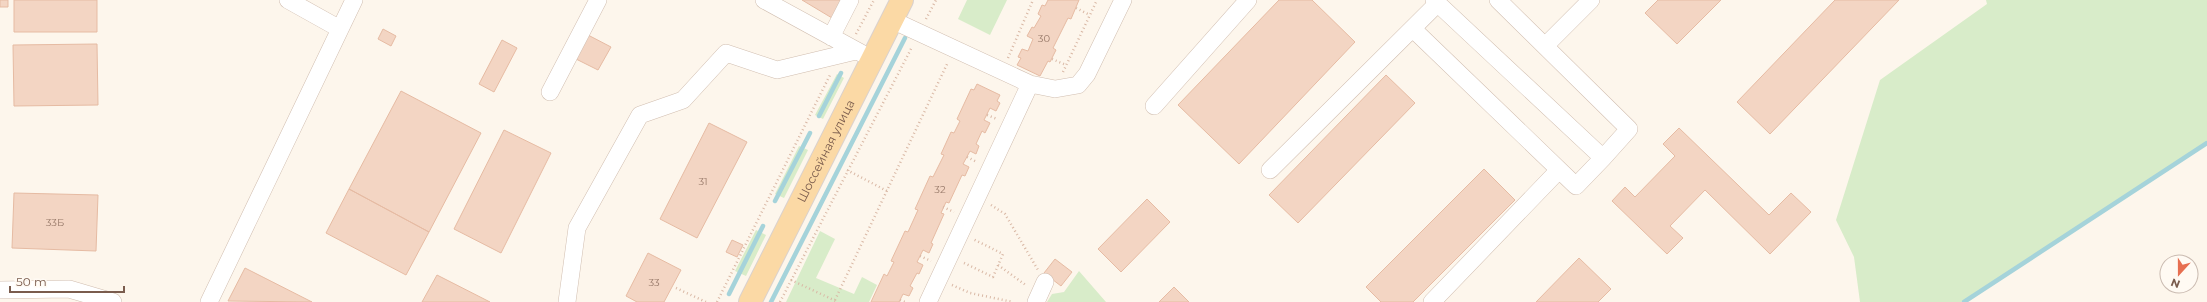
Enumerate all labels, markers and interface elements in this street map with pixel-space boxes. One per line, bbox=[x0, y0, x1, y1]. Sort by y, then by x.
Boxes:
house number: 30 bbox=[1038, 32, 1051, 45]
street label: Шоссейная улица bbox=[793, 97, 858, 205]
house number: 31 bbox=[698, 175, 708, 188]
house number: 32 bbox=[934, 183, 946, 196]
house number: 33Б bbox=[46, 216, 64, 229]
north arrow bbox=[2159, 254, 2199, 294]
scale bar bbox=[10, 268, 124, 294]
text: 50 m bbox=[16, 274, 47, 289]
text: N bbox=[2169, 275, 2182, 291]
house number: 33 bbox=[648, 276, 660, 289]

